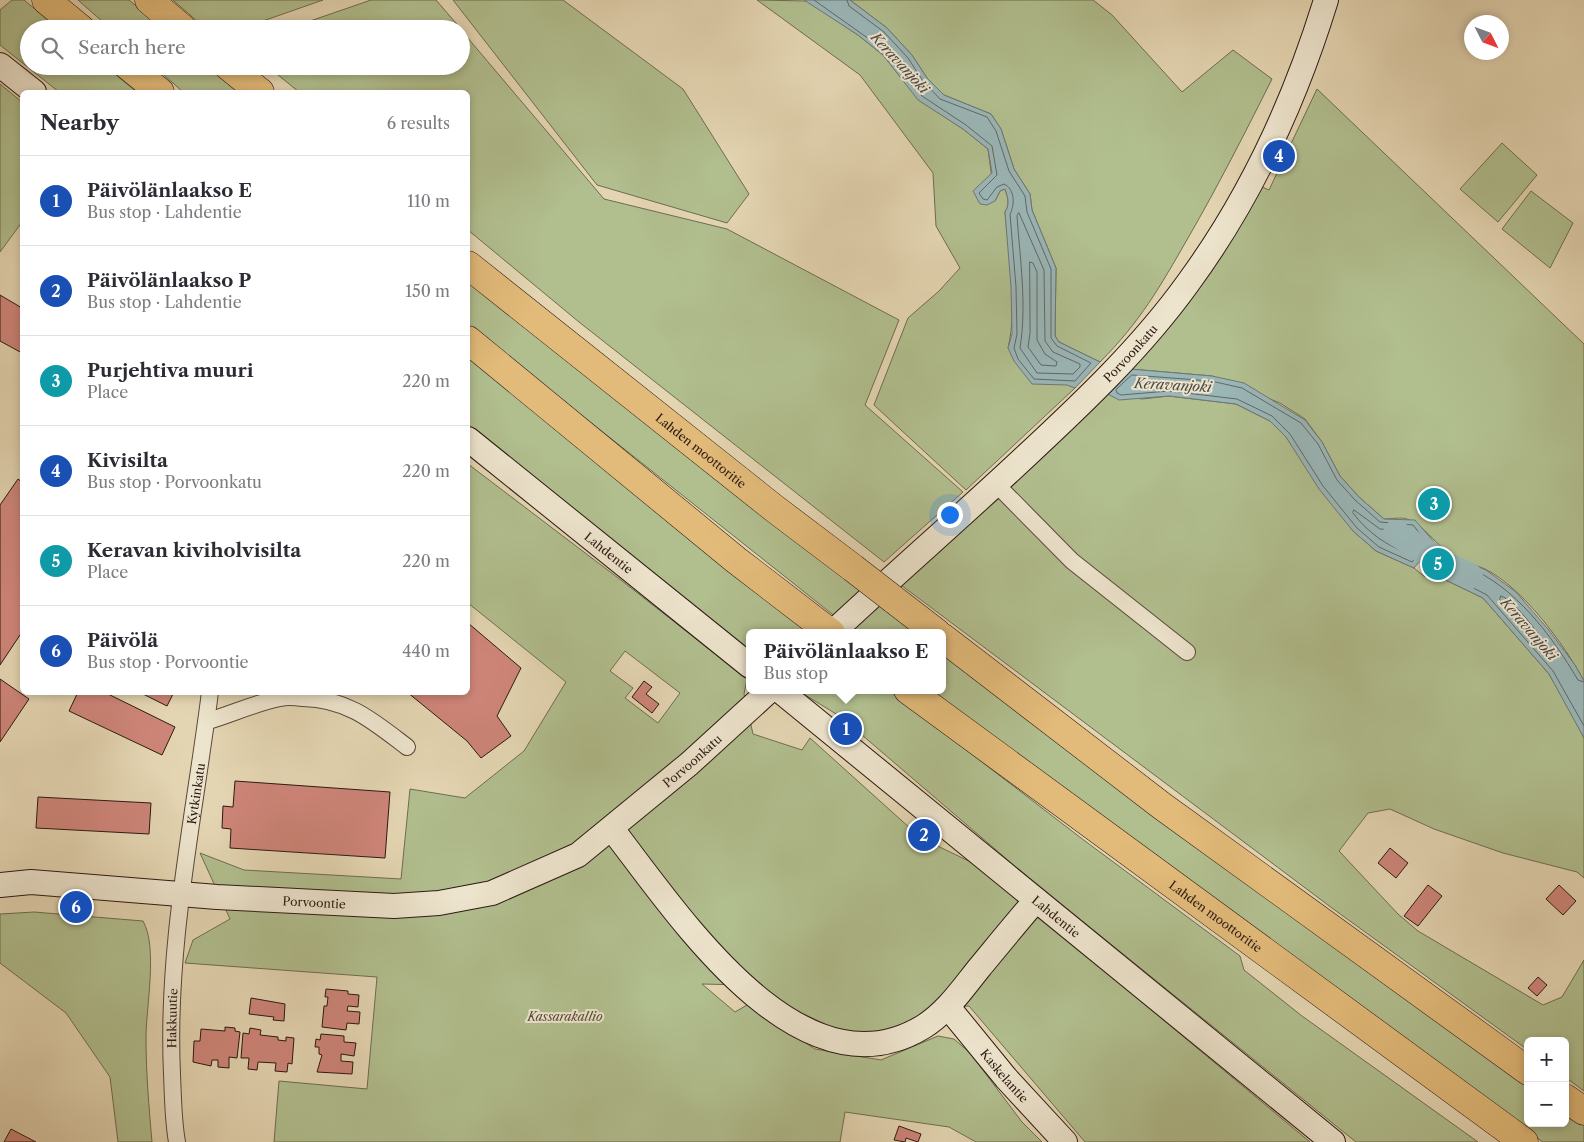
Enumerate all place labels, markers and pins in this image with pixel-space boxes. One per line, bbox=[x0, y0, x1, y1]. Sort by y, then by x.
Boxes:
pin: 4 bbox=[1263, 137, 1295, 175]
pin: 3 bbox=[1418, 485, 1450, 523]
pin: 5 bbox=[1422, 545, 1454, 583]
pin: 1 bbox=[830, 710, 862, 748]
pin: 2 bbox=[908, 816, 940, 854]
pin: 6 bbox=[60, 888, 92, 926]

